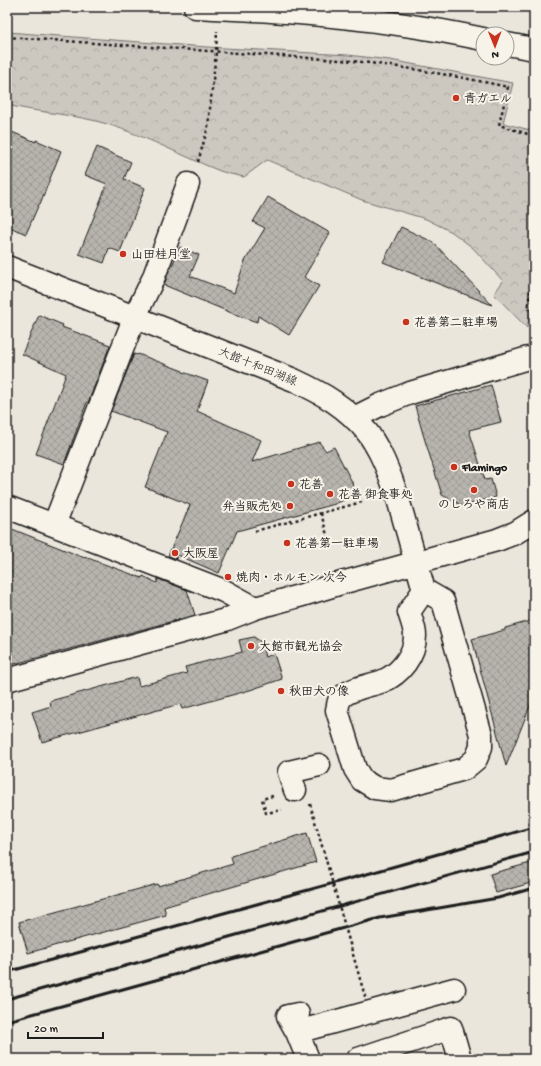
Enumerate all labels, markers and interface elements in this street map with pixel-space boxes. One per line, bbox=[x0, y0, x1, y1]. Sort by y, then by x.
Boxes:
north arrow bbox=[475, 26, 515, 66]
text: N bbox=[491, 48, 499, 60]
place label: 青ガエル bbox=[464, 92, 512, 107]
marker: 青ガエル bbox=[451, 93, 461, 103]
place label: 山田桂月堂 bbox=[131, 248, 191, 263]
marker: 山田桂月堂 bbox=[118, 249, 128, 259]
place label: 花善第二駐車場 bbox=[414, 316, 498, 331]
marker: 花善第二駐車場 bbox=[401, 317, 411, 327]
street label: 大館十和田湖線 bbox=[216, 345, 299, 390]
marker: Flamingo bbox=[449, 462, 459, 472]
place label: Flamingo bbox=[461, 462, 508, 476]
place label: 花善 bbox=[299, 478, 323, 493]
marker: 花善 bbox=[286, 479, 296, 489]
marker: のしろや商店 bbox=[469, 485, 479, 495]
place label: 花善 御食事処 bbox=[338, 488, 413, 503]
marker: 花善 御食事処 bbox=[325, 489, 335, 499]
place label: のしろや商店 bbox=[438, 498, 510, 513]
place label: 弁当販売処 bbox=[222, 500, 282, 515]
marker: 弁当販売処 bbox=[285, 501, 295, 511]
place label: 花善第一駐車場 bbox=[295, 537, 379, 552]
marker: 花善第一駐車場 bbox=[282, 538, 292, 548]
place label: 大阪屋 bbox=[183, 547, 219, 562]
marker: 大阪屋 bbox=[170, 548, 180, 558]
place label: 焼肉・ホルモン 次今 bbox=[236, 571, 347, 586]
marker: 焼肉・ホルモン 次今 bbox=[223, 572, 233, 582]
place label: 大館市観光協会 bbox=[259, 640, 343, 655]
marker: 大館市観光協会 bbox=[246, 641, 256, 651]
place label: 秋田犬の像 bbox=[289, 685, 349, 700]
marker: 秋田犬の像 bbox=[276, 686, 286, 696]
scale bar bbox=[28, 1014, 103, 1040]
text: 20 m bbox=[34, 1023, 59, 1037]

